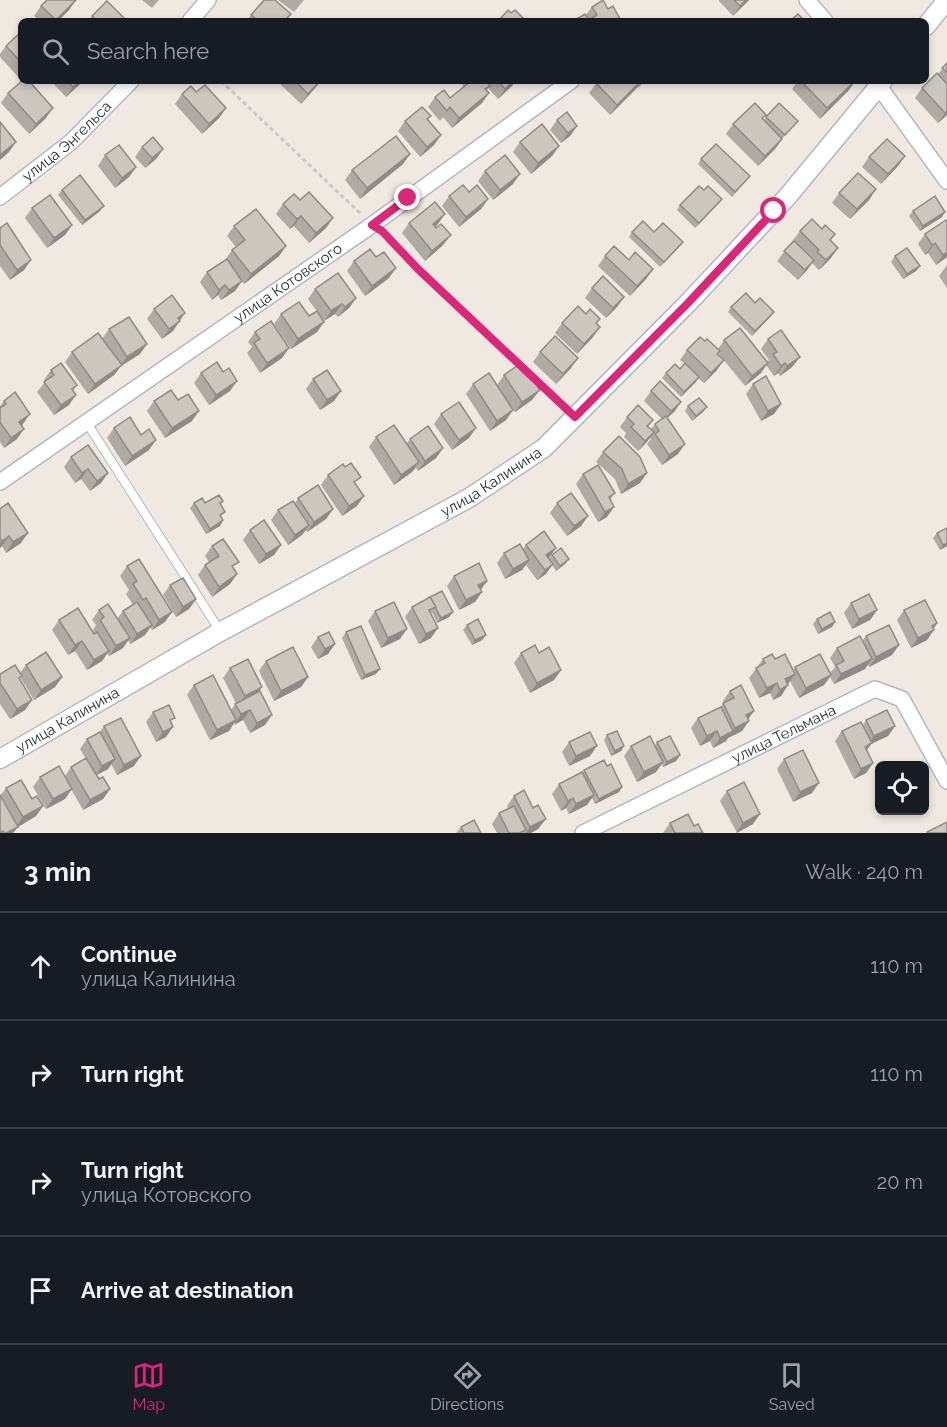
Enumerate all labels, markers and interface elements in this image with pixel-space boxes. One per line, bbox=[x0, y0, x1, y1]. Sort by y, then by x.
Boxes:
search box bbox=[18, 18, 929, 84]
icon: search bbox=[39, 35, 72, 68]
text: Search here bbox=[87, 38, 209, 64]
street label: улица Энгельса bbox=[19, 97, 115, 185]
route end bbox=[394, 184, 420, 210]
route start bbox=[760, 197, 786, 223]
street label: улица Котовского bbox=[230, 239, 346, 327]
street label: улица Калинина bbox=[438, 443, 545, 521]
street label: улица Калинина bbox=[13, 683, 122, 757]
street label: улица Тельмана bbox=[729, 701, 839, 767]
map controls bbox=[875, 761, 929, 815]
button: locate bbox=[875, 761, 929, 815]
text: 3 min bbox=[24, 857, 91, 887]
text: Walk · 240 m bbox=[805, 860, 923, 884]
text: Continue bbox=[81, 941, 177, 967]
icon: ahead bbox=[24, 950, 57, 983]
text: 110 m bbox=[870, 954, 923, 978]
text: улица Калинина bbox=[81, 967, 236, 991]
icon: right bbox=[24, 1058, 57, 1091]
text: Turn right bbox=[81, 1061, 184, 1087]
text: 110 m bbox=[870, 1062, 923, 1086]
text: Turn right bbox=[81, 1157, 184, 1183]
icon: right bbox=[24, 1166, 57, 1199]
text: 20 m bbox=[877, 1170, 923, 1194]
text: улица Котовского bbox=[81, 1183, 252, 1207]
icon: arrive bbox=[24, 1274, 57, 1307]
text: Arrive at destination bbox=[81, 1277, 294, 1303]
tab: Map bbox=[132, 1359, 165, 1414]
tab: Directions bbox=[430, 1359, 504, 1414]
tab: Saved bbox=[769, 1359, 815, 1414]

